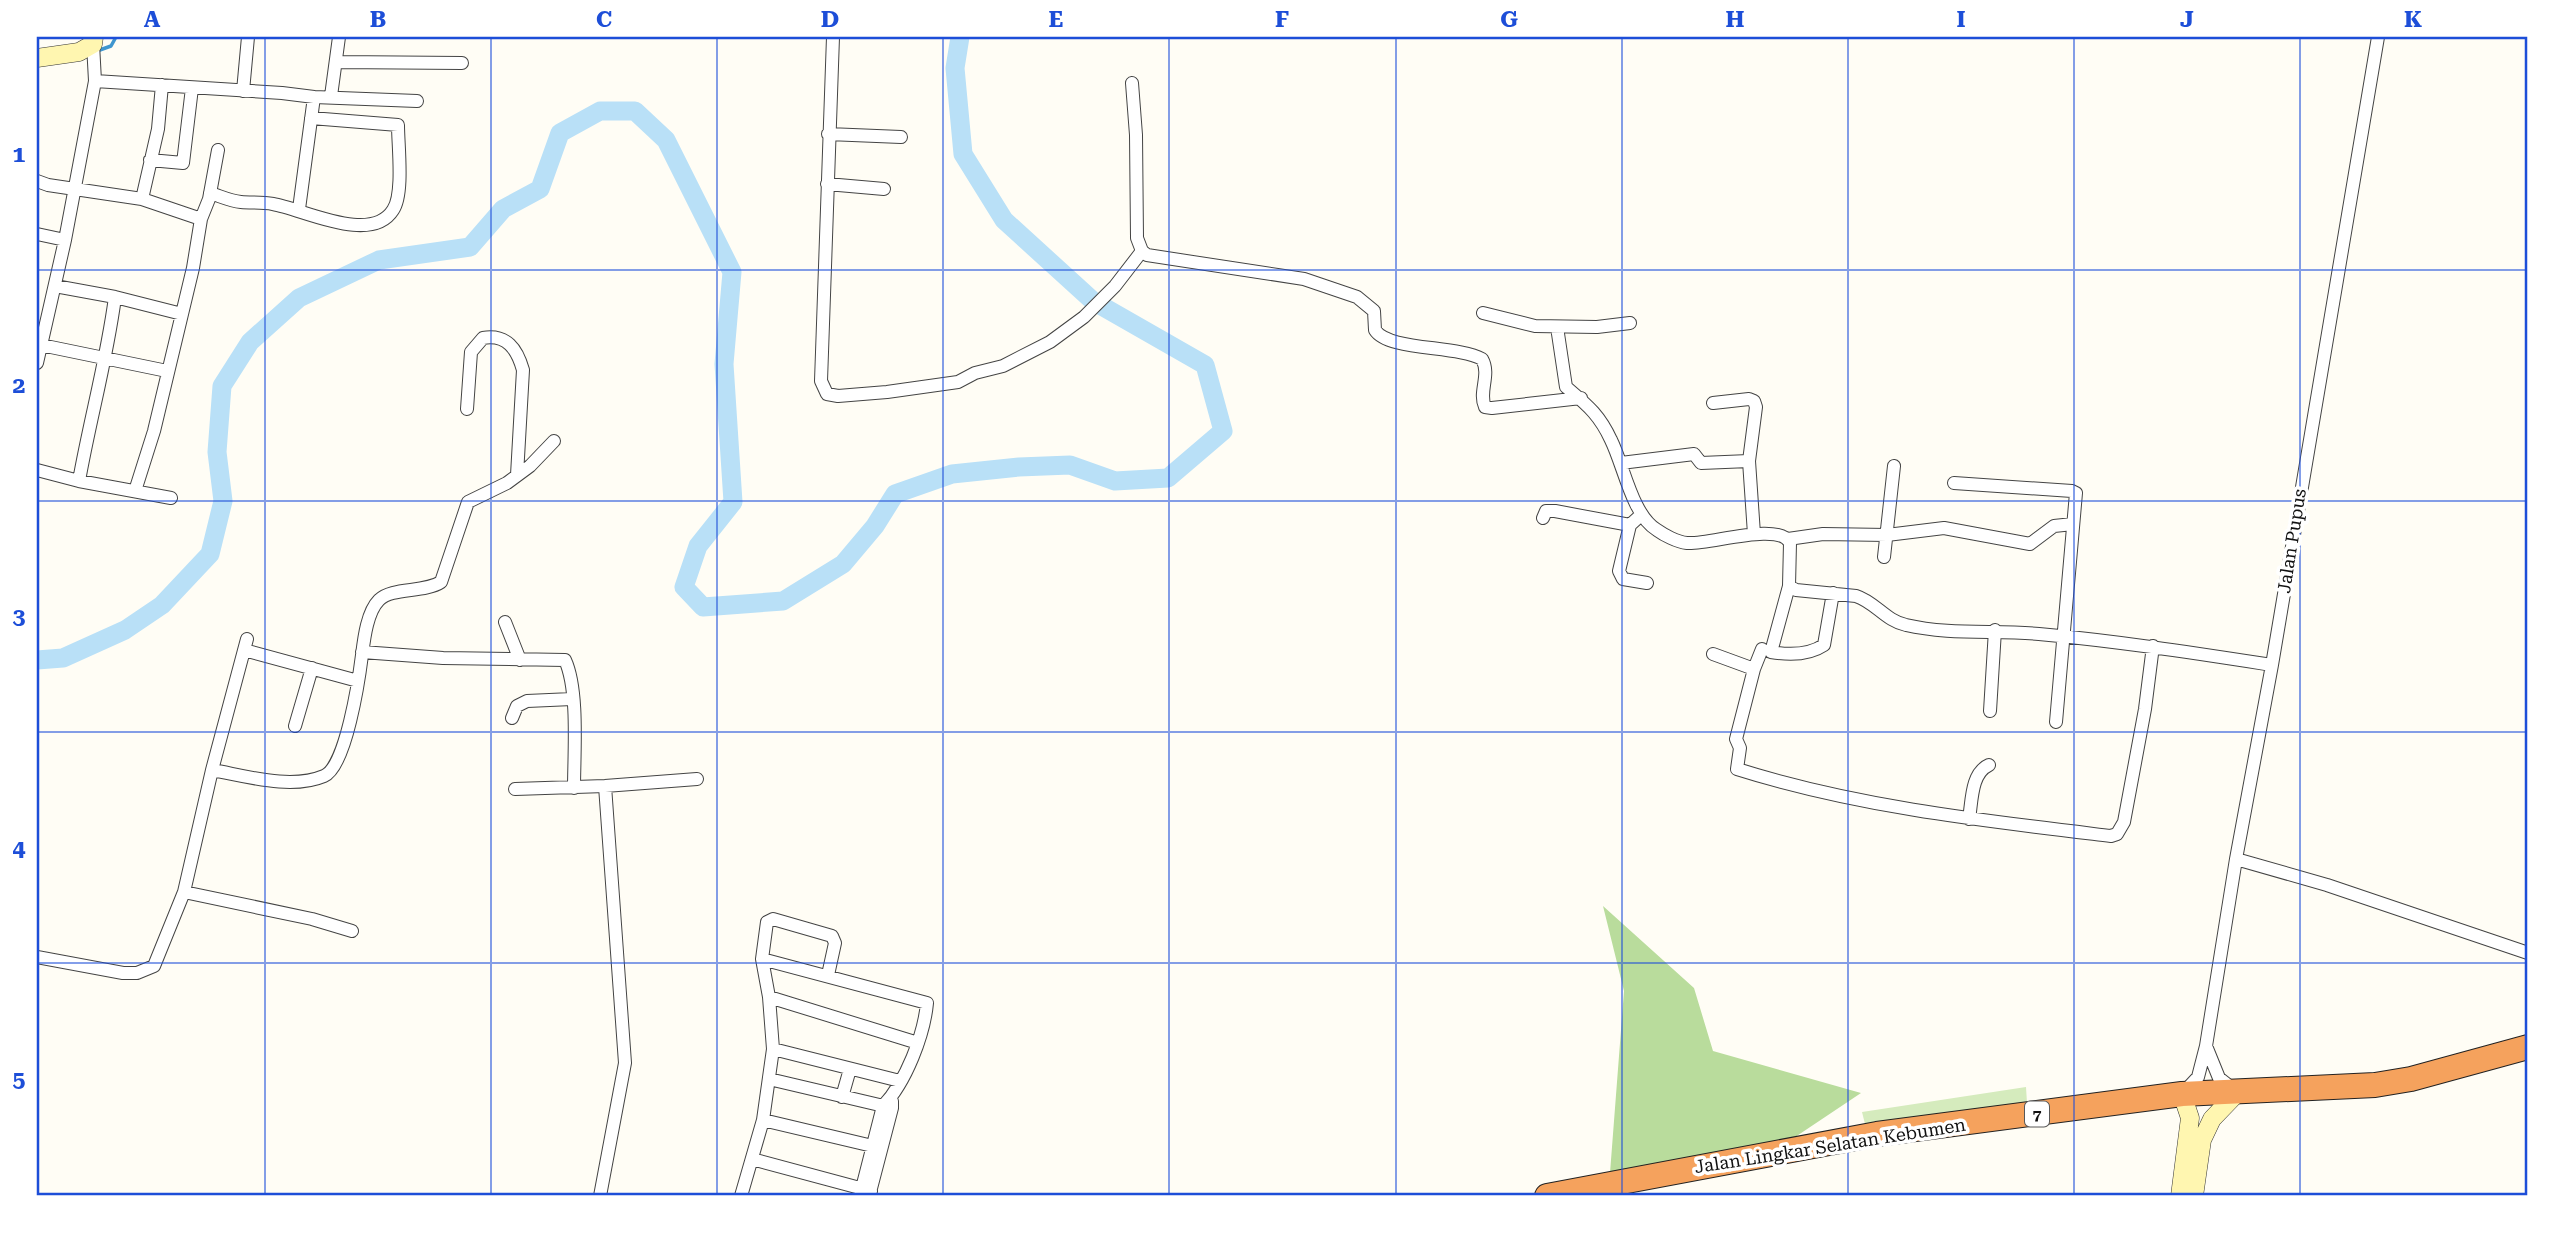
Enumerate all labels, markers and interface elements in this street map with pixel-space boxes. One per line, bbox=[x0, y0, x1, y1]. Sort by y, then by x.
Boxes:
text: A bbox=[144, 6, 161, 33]
text: B bbox=[370, 6, 386, 33]
text: C bbox=[596, 6, 612, 33]
text: D bbox=[821, 6, 839, 33]
text: E bbox=[1049, 6, 1063, 33]
text: F bbox=[1275, 6, 1289, 33]
text: G bbox=[1500, 6, 1518, 33]
text: H bbox=[1726, 6, 1745, 33]
text: I bbox=[1956, 6, 1966, 33]
text: J bbox=[2180, 6, 2194, 33]
text: K bbox=[2404, 6, 2422, 33]
text: 1 bbox=[13, 141, 26, 168]
text: 2 bbox=[13, 372, 25, 399]
street label: Jalan Pupus bbox=[2273, 487, 2310, 595]
text: 3 bbox=[13, 603, 26, 630]
text: 4 bbox=[13, 835, 26, 862]
text: 5 bbox=[13, 1066, 26, 1093]
road number: 7 bbox=[2025, 1102, 2049, 1126]
street label: Jalan Lingkar Selatan Kebumen bbox=[1693, 1114, 1967, 1177]

